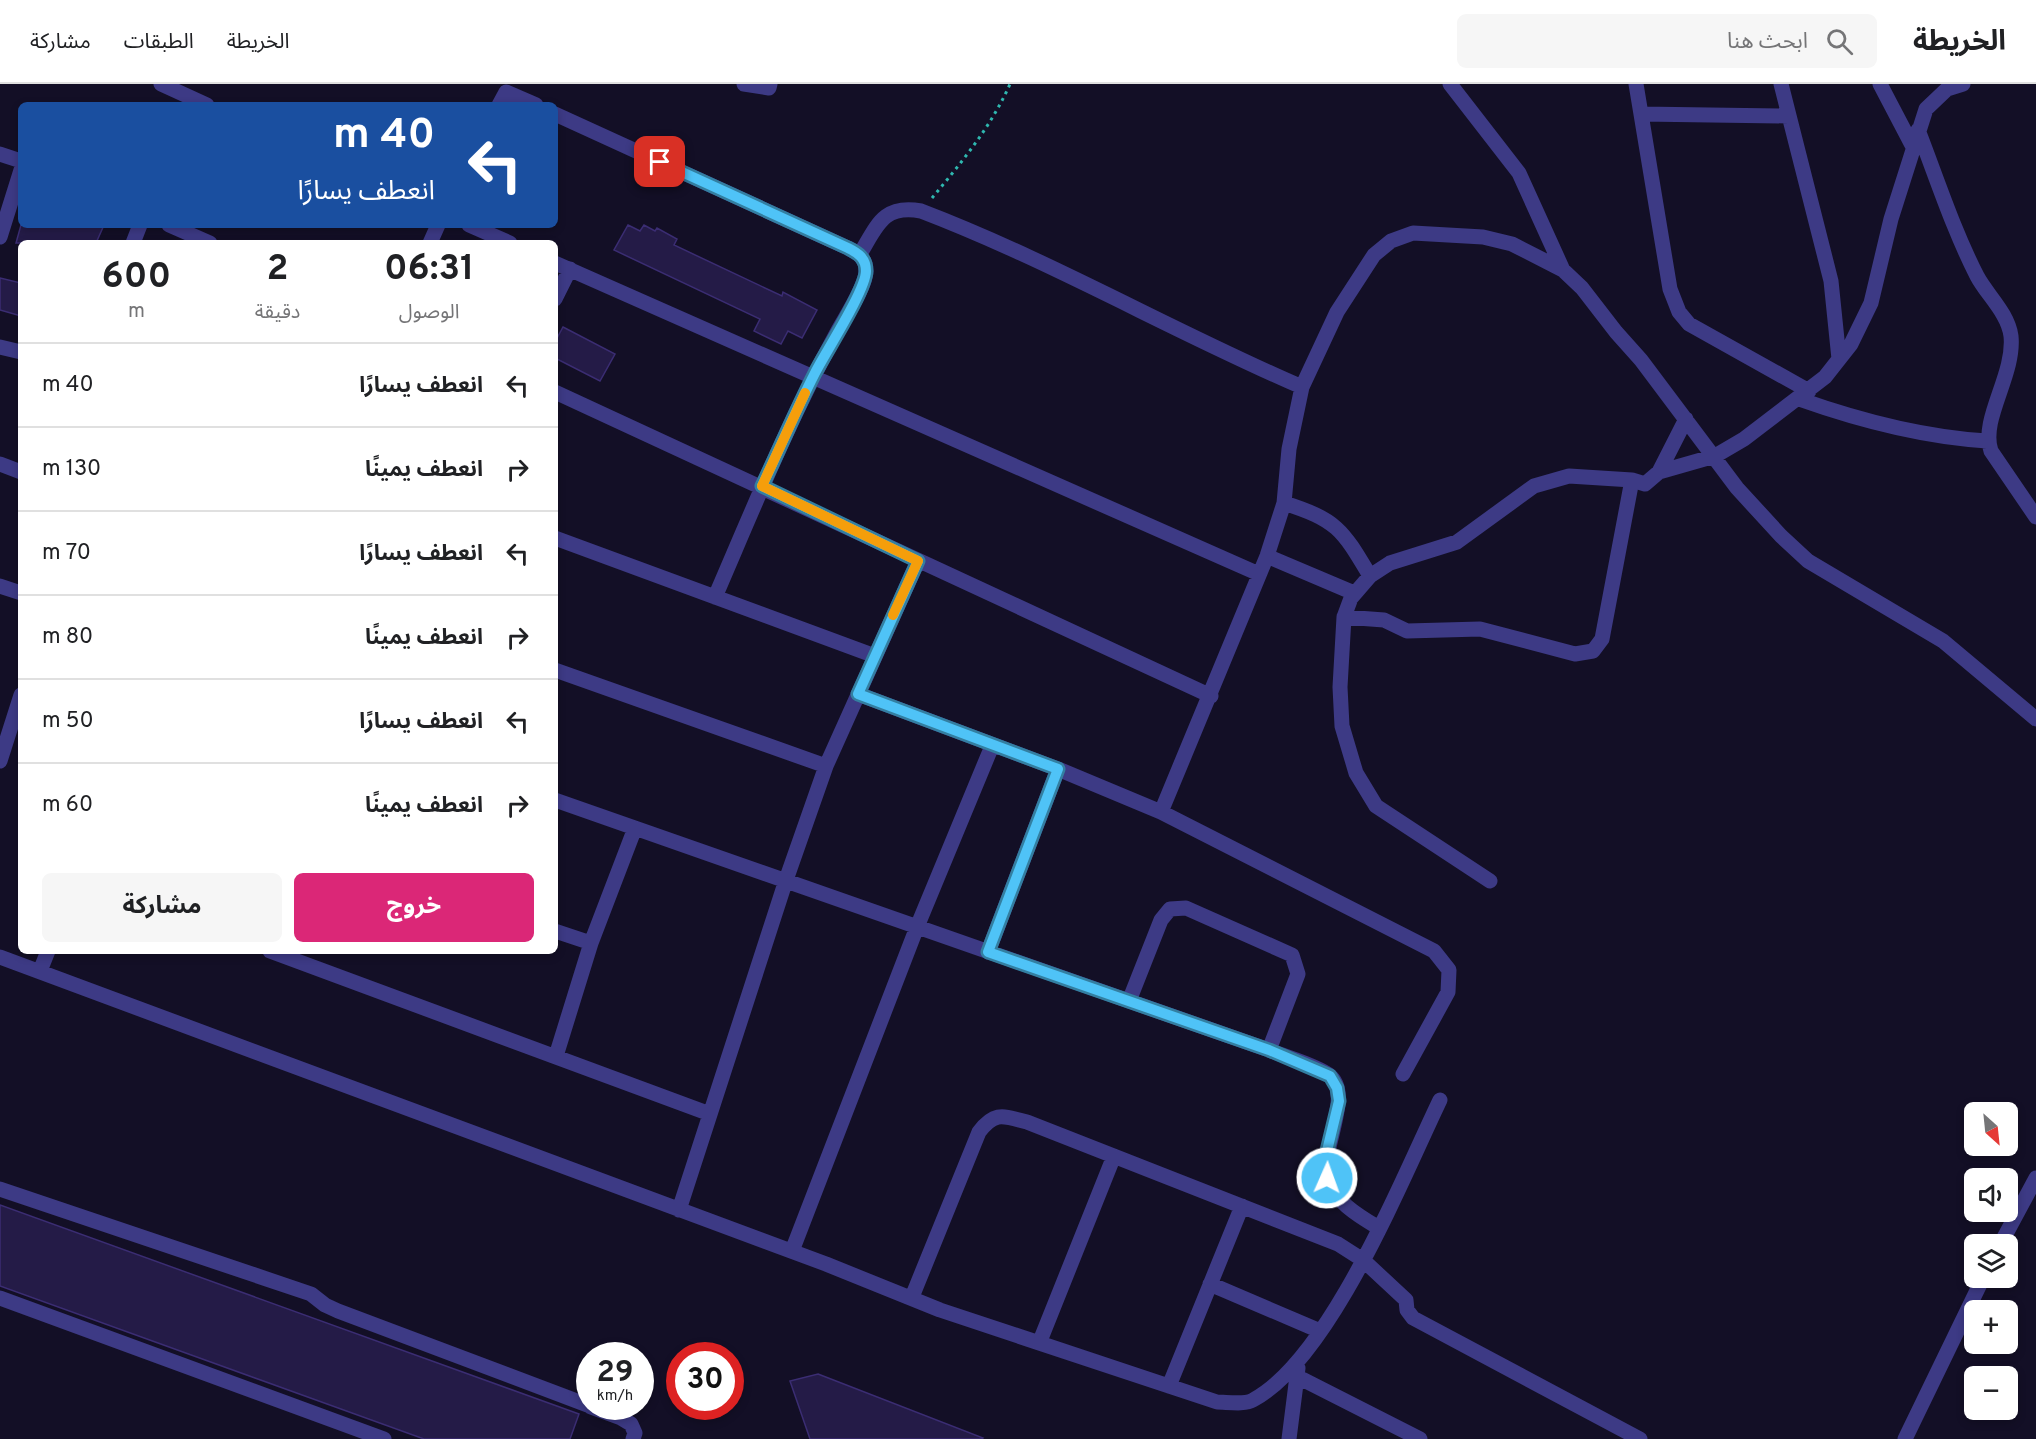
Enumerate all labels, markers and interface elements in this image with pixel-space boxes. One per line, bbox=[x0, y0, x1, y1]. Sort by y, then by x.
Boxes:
search box bbox=[1457, 14, 1877, 68]
icon: search bbox=[1823, 25, 1856, 58]
text: الخريطة bbox=[1913, 25, 2006, 61]
text: مشاركة bbox=[30, 29, 91, 56]
text: الطبقات bbox=[124, 29, 194, 56]
text: الخريطة bbox=[227, 29, 290, 56]
text: ابحث هنا bbox=[1727, 29, 1808, 56]
text: 40 m bbox=[333, 110, 435, 163]
icon: left bbox=[456, 126, 534, 204]
pin bbox=[634, 136, 685, 187]
icon: arrive bbox=[643, 145, 676, 178]
text: انعطف يسارًا bbox=[298, 175, 435, 209]
text: 2 bbox=[267, 247, 289, 293]
text: 06:31 bbox=[384, 247, 474, 293]
text: 600 bbox=[102, 255, 171, 301]
text: m bbox=[128, 299, 145, 325]
text: دقيقة bbox=[255, 300, 300, 326]
text: الوصول bbox=[399, 300, 460, 326]
icon: left bbox=[501, 369, 534, 402]
text: 40 m bbox=[42, 372, 94, 399]
text: انعطف يسارًا bbox=[359, 373, 483, 400]
icon: right bbox=[501, 453, 534, 486]
text: 130 m bbox=[42, 456, 101, 483]
text: انعطف يمينًا bbox=[365, 457, 483, 484]
icon: left bbox=[501, 537, 534, 570]
text: 70 m bbox=[42, 540, 91, 567]
text: انعطف يسارًا bbox=[359, 541, 483, 568]
icon: right bbox=[501, 621, 534, 654]
text: 80 m bbox=[42, 624, 93, 651]
text: انعطف يمينًا bbox=[365, 625, 483, 652]
icon: left bbox=[501, 705, 534, 738]
text: 50 m bbox=[42, 708, 94, 735]
text: انعطف يسارًا bbox=[359, 709, 483, 736]
icon: right bbox=[501, 789, 534, 822]
text: 60 m bbox=[42, 792, 93, 819]
text: انعطف يمينًا bbox=[365, 793, 483, 820]
button: مشاركة bbox=[42, 873, 282, 942]
button: خروج bbox=[294, 873, 534, 942]
north arrow bbox=[1964, 1102, 2018, 1156]
map controls bbox=[1964, 1102, 2018, 1420]
position arrow bbox=[1295, 1146, 1359, 1210]
button: sound bbox=[1964, 1168, 2018, 1222]
button: layers bbox=[1964, 1234, 2018, 1288]
button: + bbox=[1964, 1300, 2018, 1354]
speed limit sign: 30 bbox=[666, 1342, 744, 1420]
text: 29 bbox=[597, 1355, 633, 1392]
button: − bbox=[1964, 1366, 2018, 1420]
text: km/h bbox=[597, 1387, 633, 1406]

